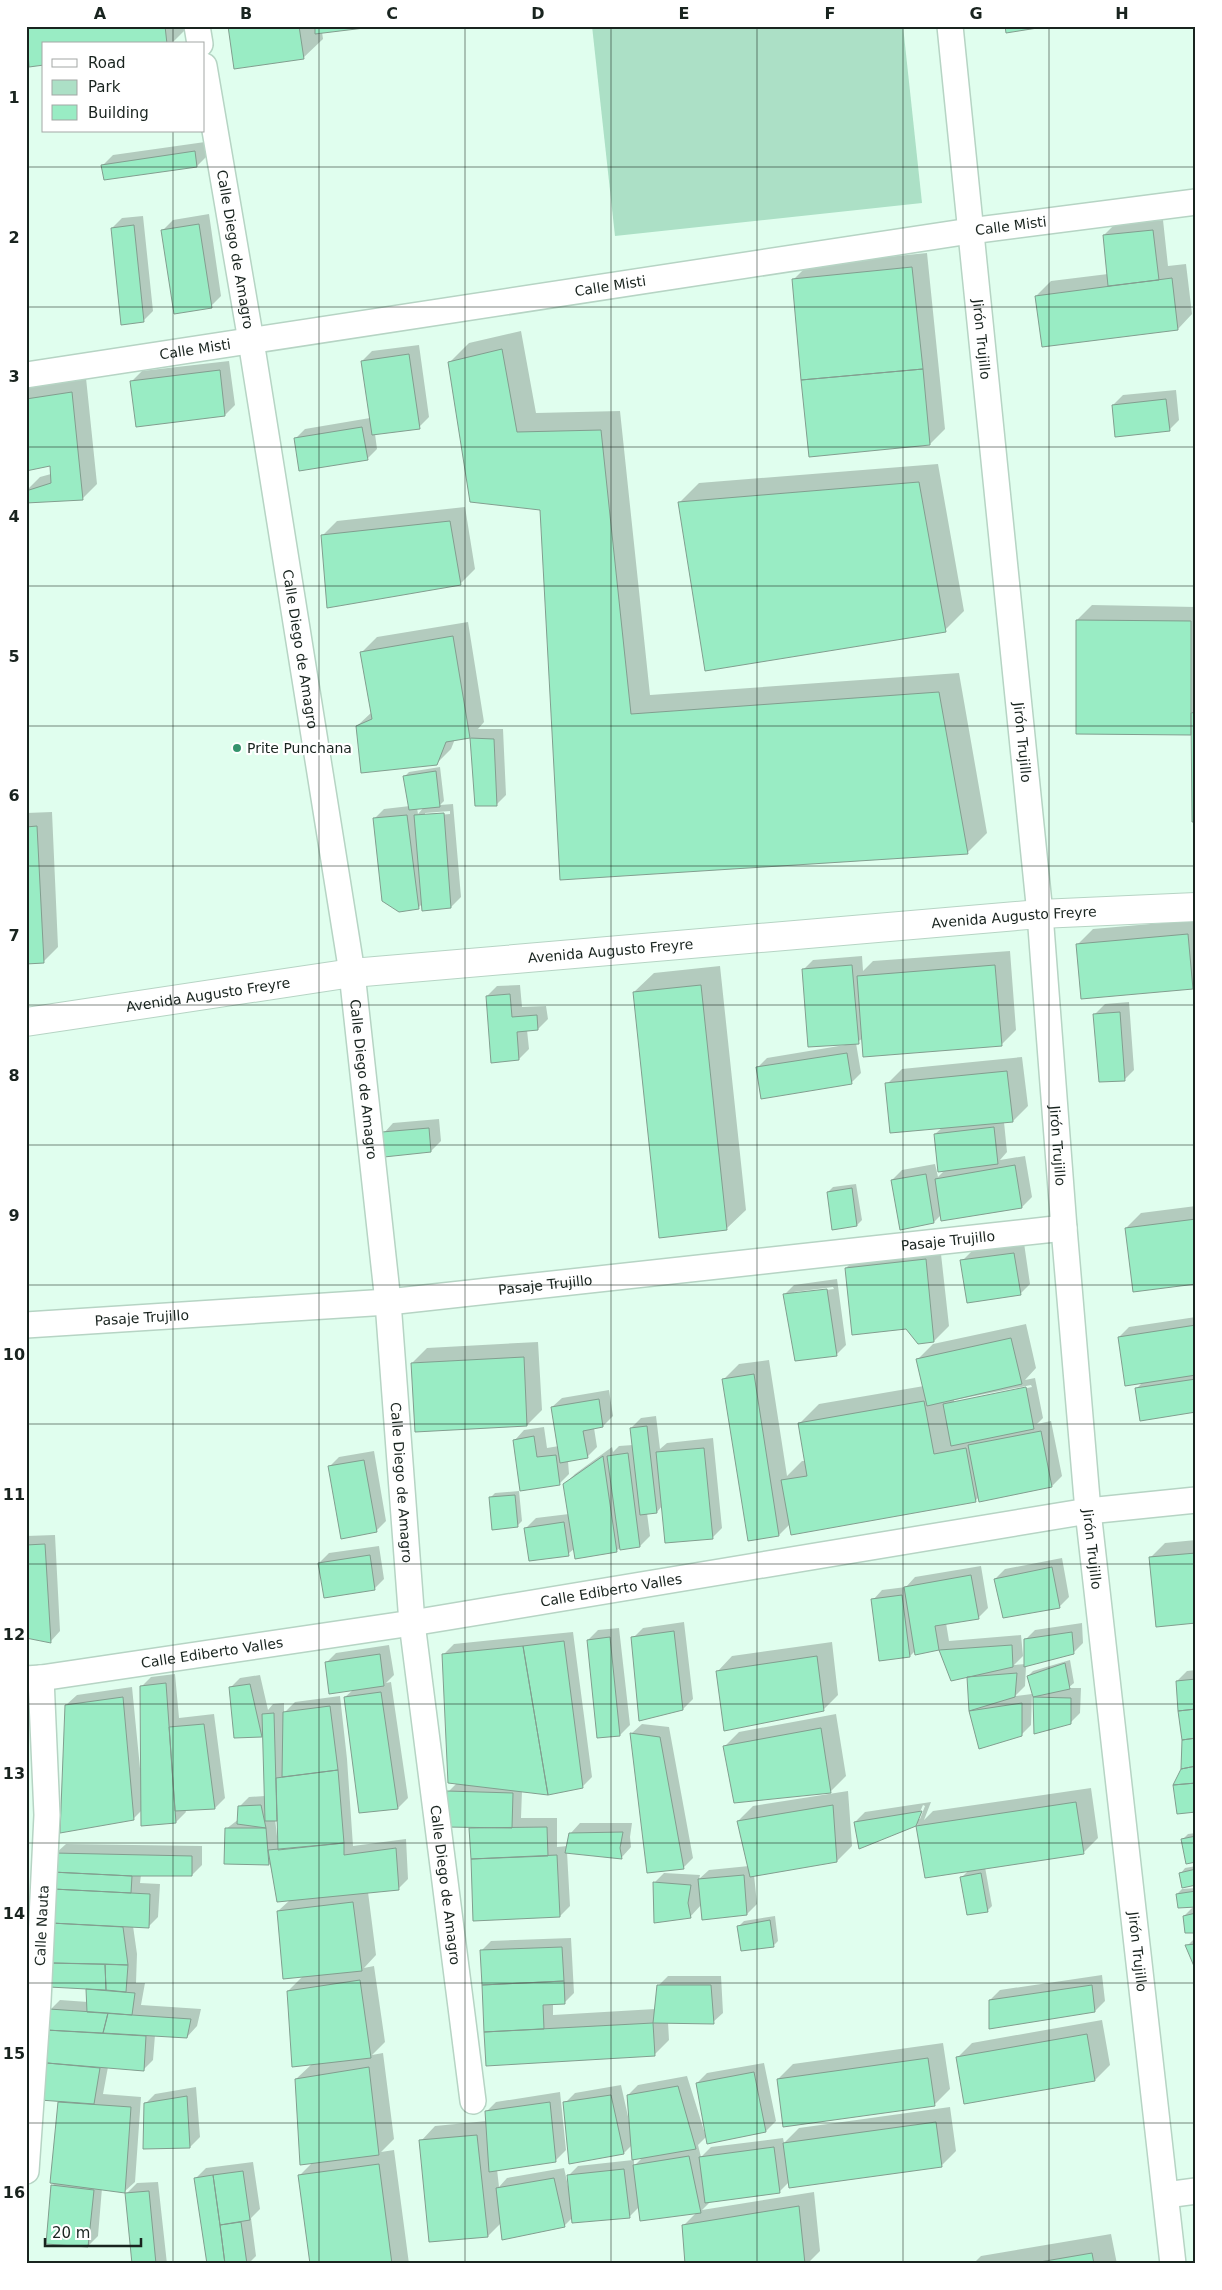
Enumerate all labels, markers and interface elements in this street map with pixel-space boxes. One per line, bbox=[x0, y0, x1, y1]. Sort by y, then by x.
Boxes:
text: A bbox=[94, 4, 107, 23]
text: B bbox=[240, 4, 252, 23]
text: C bbox=[386, 4, 398, 23]
text: D bbox=[531, 4, 545, 23]
text: E bbox=[679, 4, 689, 23]
text: F bbox=[825, 4, 835, 23]
text: G bbox=[969, 4, 983, 23]
text: H bbox=[1115, 4, 1129, 23]
legend bbox=[42, 42, 205, 132]
text: Road bbox=[88, 54, 126, 72]
text: Park bbox=[88, 78, 121, 96]
text: 1 bbox=[8, 88, 20, 107]
text: Building bbox=[88, 104, 149, 122]
street label: Calle Diego de Amagro bbox=[214, 169, 257, 330]
street label: Calle Misti bbox=[974, 213, 1047, 238]
text: 2 bbox=[8, 228, 20, 247]
street label: Calle Misti bbox=[573, 273, 647, 299]
street label: Jirón Trujillo bbox=[970, 297, 994, 380]
street label: Calle Misti bbox=[158, 336, 232, 363]
text: 3 bbox=[8, 367, 20, 386]
text: 4 bbox=[8, 507, 20, 526]
street label: Calle Diego de Amagro bbox=[280, 568, 321, 730]
text: 5 bbox=[8, 647, 20, 666]
street label: Jirón Trujillo bbox=[1010, 700, 1035, 783]
place label: Prite Punchana bbox=[247, 740, 352, 756]
marker: Prite Punchana bbox=[231, 742, 243, 754]
text: 6 bbox=[8, 786, 20, 805]
street label: Avenida Augusto Freyre bbox=[931, 903, 1097, 931]
text: 7 bbox=[8, 926, 20, 945]
street label: Avenida Augusto Freyre bbox=[527, 936, 694, 966]
street label: Avenida Augusto Freyre bbox=[125, 974, 291, 1015]
street label: Calle Diego de Amagro bbox=[347, 998, 380, 1160]
text: 8 bbox=[8, 1066, 20, 1085]
street label: Jirón Trujillo bbox=[1047, 1104, 1069, 1187]
text: 9 bbox=[8, 1206, 20, 1225]
street label: Pasaje Trujillo bbox=[900, 1228, 996, 1254]
street label: Pasaje Trujillo bbox=[497, 1272, 593, 1298]
street label: Pasaje Trujillo bbox=[94, 1307, 189, 1329]
text: 10 bbox=[3, 1345, 25, 1364]
street label: Calle Diego de Amagro bbox=[388, 1402, 415, 1563]
text: 11 bbox=[3, 1485, 25, 1504]
street label: Jirón Trujillo bbox=[1080, 1507, 1105, 1590]
street label: Calle Ediberto Valles bbox=[539, 1570, 683, 1610]
text: 12 bbox=[3, 1625, 25, 1644]
street label: Calle Ediberto Valles bbox=[140, 1634, 284, 1671]
text: 13 bbox=[3, 1764, 25, 1783]
street label: Calle Diego de Amagro bbox=[427, 1804, 464, 1966]
street label: Calle Nauta bbox=[32, 1885, 52, 1966]
text: 14 bbox=[3, 1904, 25, 1923]
street label: Jirón Trujillo bbox=[1125, 1910, 1150, 1993]
text: 15 bbox=[3, 2044, 25, 2063]
text: 16 bbox=[3, 2183, 25, 2202]
scale bar bbox=[45, 2215, 141, 2247]
text: 20 m bbox=[52, 2224, 90, 2242]

